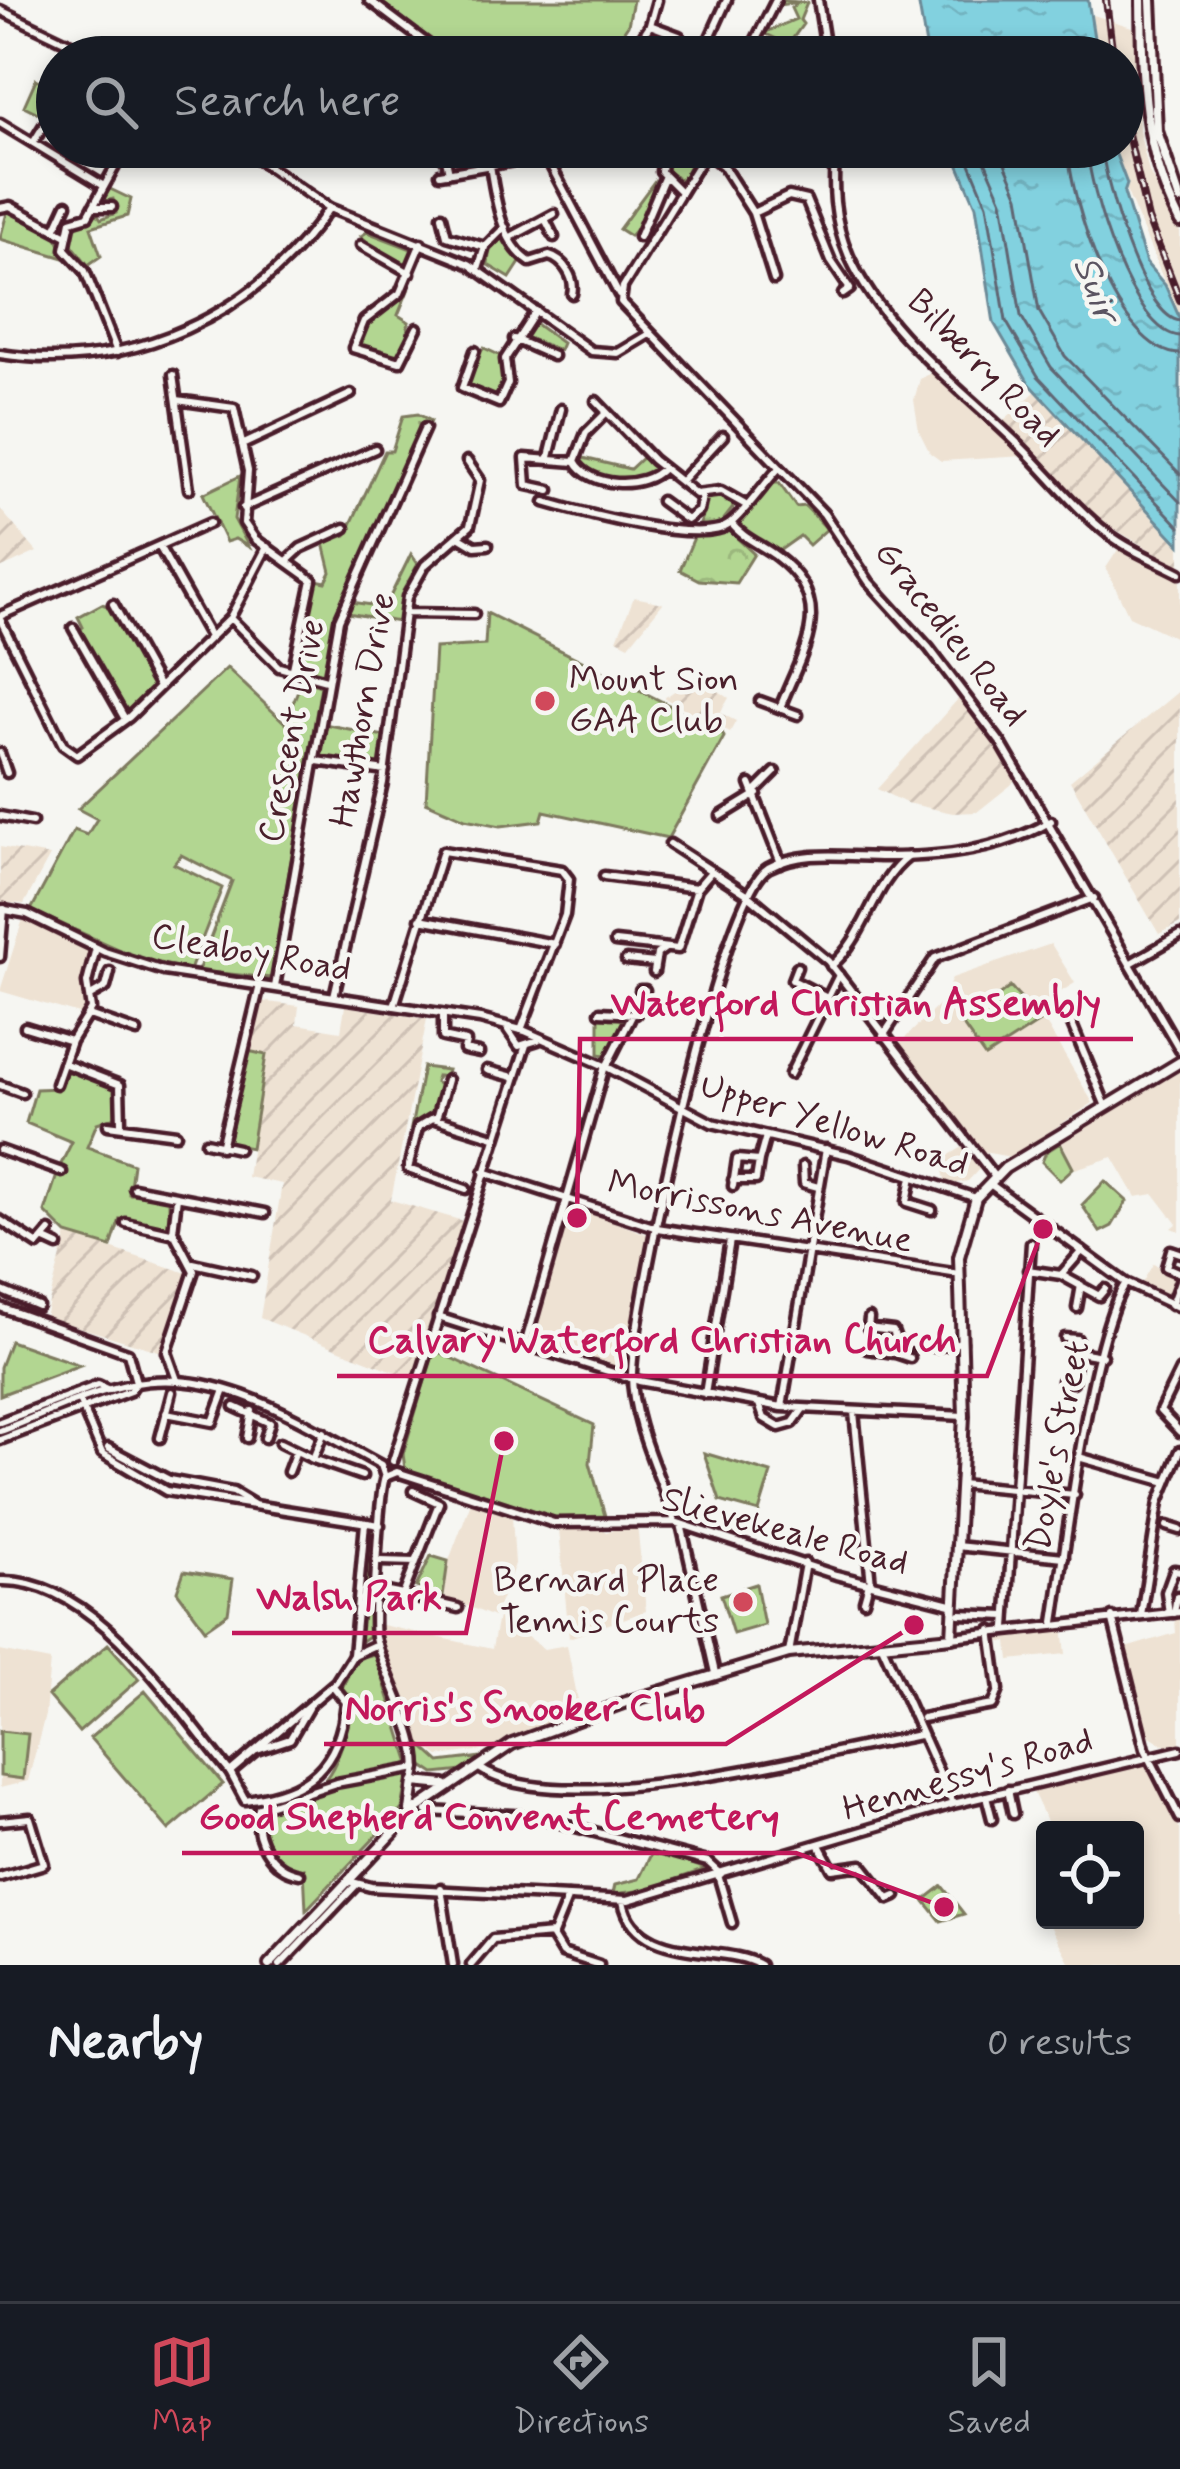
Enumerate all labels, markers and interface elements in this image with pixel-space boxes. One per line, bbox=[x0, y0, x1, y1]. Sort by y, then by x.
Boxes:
search box bbox=[36, 36, 1144, 168]
icon: search bbox=[78, 69, 144, 135]
text: Search here bbox=[174, 73, 401, 132]
water label: Suir bbox=[1059, 249, 1132, 334]
street label: Bilberry Road bbox=[896, 280, 1070, 458]
street label: Gracedieu Road bbox=[863, 531, 1037, 737]
street label: Hawthorn Drive bbox=[320, 589, 408, 831]
street label: Crescent Drive bbox=[248, 615, 338, 847]
place label: Mount Sion GAA Club bbox=[569, 657, 739, 745]
marker: Mount Sion GAA Club bbox=[532, 688, 558, 714]
street label: Cleaboy Road bbox=[148, 913, 354, 995]
callout: Waterford Christian Assembly bbox=[580, 964, 1133, 1039]
text: Waterford Christian Assembly bbox=[611, 979, 1101, 1033]
street label: Upper Yellow Road bbox=[694, 1063, 974, 1189]
street label: Morrissons Avenue bbox=[604, 1160, 916, 1266]
callout: Calvary Waterford Christian Church bbox=[337, 1301, 987, 1376]
text: Calvary Waterford Christian Church bbox=[367, 1316, 957, 1370]
street label: Doyle's Street bbox=[1016, 1337, 1102, 1555]
street label: Slievekeale Road bbox=[657, 1477, 913, 1587]
callout: Walsh Park bbox=[232, 1558, 466, 1633]
place label: Bernard Place Tennis Courts bbox=[494, 1558, 719, 1646]
text: Walsh Park bbox=[256, 1573, 442, 1624]
marker: Bernard Place Tennis Courts bbox=[730, 1589, 756, 1615]
callout: Norris's Snooker Club bbox=[324, 1669, 726, 1744]
text: Norris's Snooker Club bbox=[345, 1684, 705, 1735]
street label: Hennessy's Road bbox=[837, 1718, 1099, 1834]
callout: Good Shepherd Convent Cemetery bbox=[182, 1778, 796, 1853]
text: Good Shepherd Convent Cemetery bbox=[199, 1793, 779, 1844]
map controls bbox=[1036, 1821, 1144, 1929]
button: locate bbox=[1036, 1821, 1144, 1929]
text: Nearby bbox=[48, 2010, 203, 2076]
text: 0 results bbox=[987, 2018, 1132, 2069]
tab: Map bbox=[149, 2329, 215, 2445]
tab: Directions bbox=[513, 2329, 649, 2445]
tab: Saved bbox=[947, 2329, 1031, 2445]

